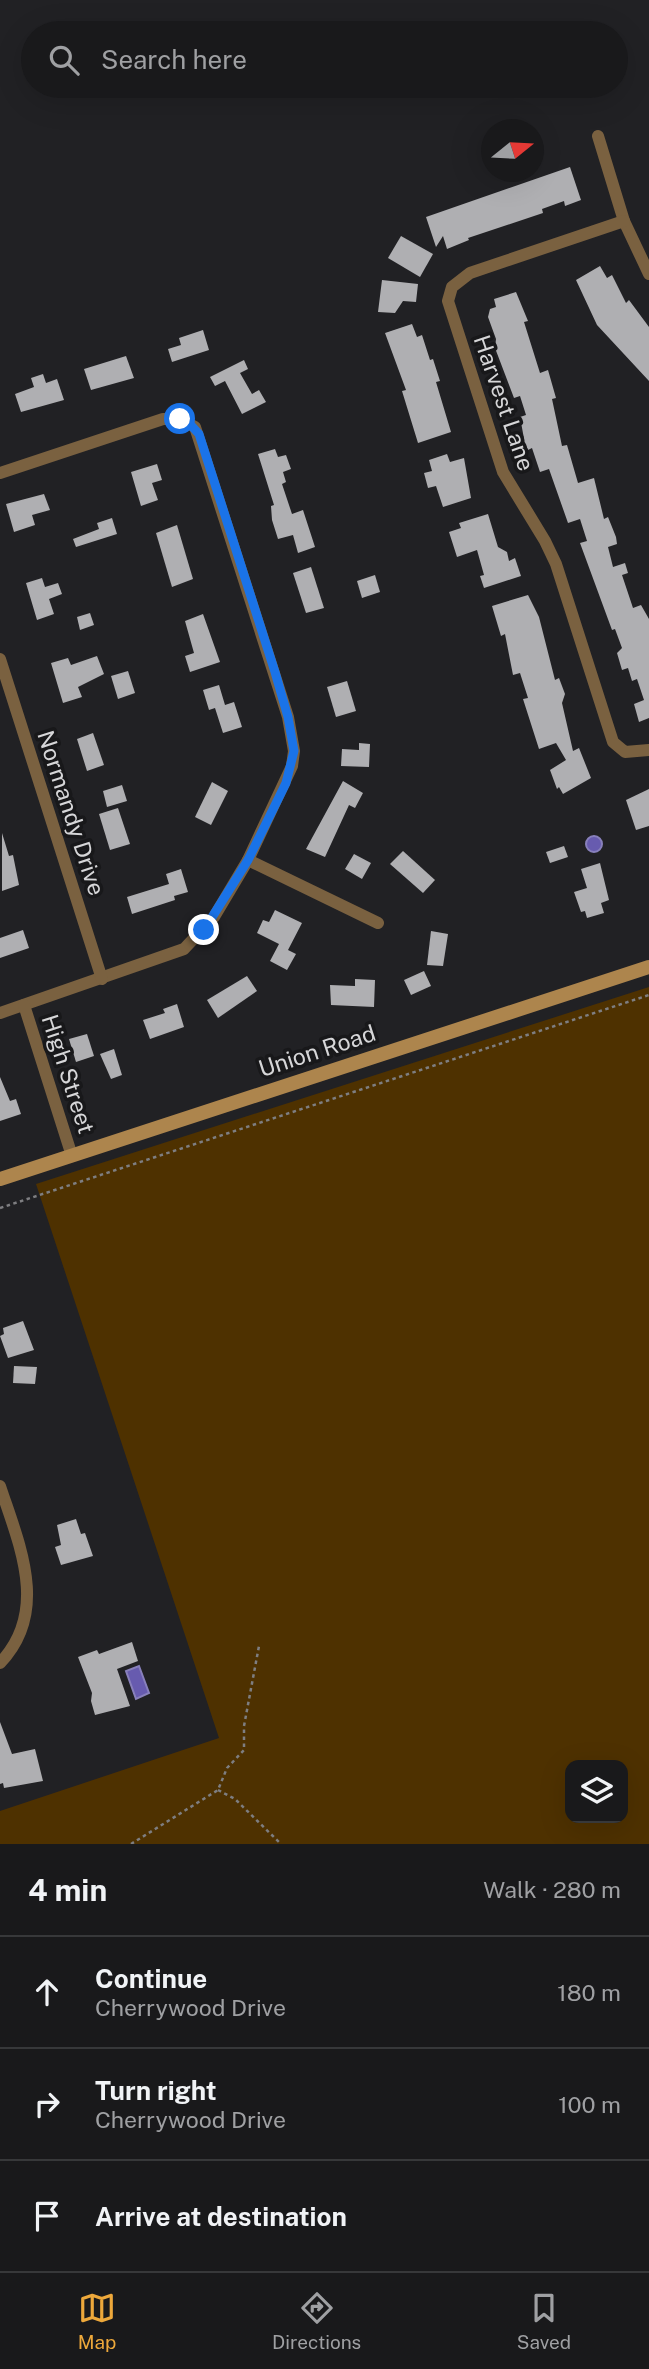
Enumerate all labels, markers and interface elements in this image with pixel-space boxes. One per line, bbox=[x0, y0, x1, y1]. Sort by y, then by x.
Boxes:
search box bbox=[21, 21, 628, 98]
icon: search bbox=[45, 41, 83, 79]
text: Search here bbox=[101, 44, 247, 75]
north arrow bbox=[481, 119, 544, 182]
street label: Harvest Lane bbox=[469, 331, 540, 474]
route start bbox=[164, 403, 195, 434]
street label: Normandy Drive bbox=[32, 727, 111, 899]
route end bbox=[188, 914, 219, 945]
street label: High Street bbox=[37, 1011, 100, 1137]
street label: Union Road bbox=[255, 1019, 379, 1082]
map controls bbox=[565, 1760, 628, 1823]
button: layers bbox=[565, 1760, 628, 1823]
text: 4 min bbox=[28, 1872, 107, 1908]
text: Walk · 280 m bbox=[483, 1876, 621, 1903]
text: Continue bbox=[95, 1963, 207, 1994]
icon: ahead bbox=[28, 1973, 66, 2011]
text: 180 m bbox=[557, 1979, 621, 2006]
text: Cherrywood Drive bbox=[95, 1994, 286, 2021]
text: Turn right bbox=[95, 2075, 217, 2106]
icon: right bbox=[28, 2085, 66, 2123]
text: 100 m bbox=[558, 2091, 621, 2118]
text: Cherrywood Drive bbox=[95, 2106, 286, 2133]
icon: arrive bbox=[28, 2197, 66, 2235]
text: Arrive at destination bbox=[95, 2201, 347, 2232]
tab: Map bbox=[78, 2289, 116, 2353]
tab: Directions bbox=[272, 2289, 361, 2353]
tab: Saved bbox=[517, 2289, 571, 2353]

